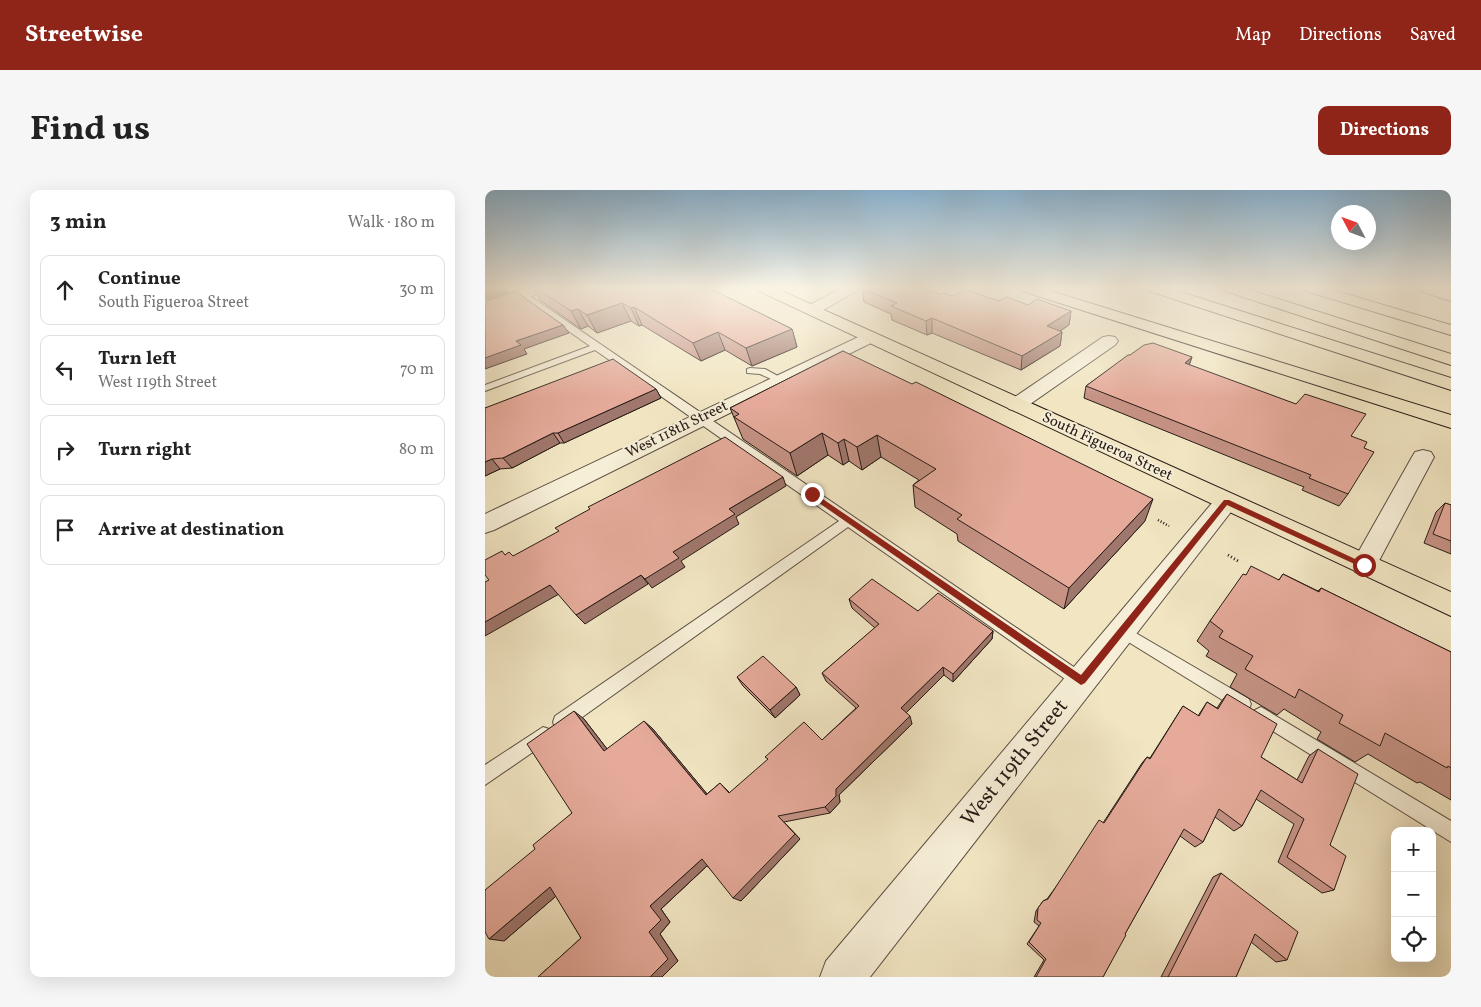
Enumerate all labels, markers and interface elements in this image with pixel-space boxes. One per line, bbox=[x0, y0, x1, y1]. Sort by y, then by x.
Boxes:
text: Streetwise bbox=[25, 18, 143, 52]
text: Map bbox=[1235, 23, 1271, 48]
text: Directions bbox=[1299, 23, 1382, 48]
text: Saved bbox=[1410, 23, 1456, 48]
text: Find us bbox=[30, 106, 150, 154]
button: Directions bbox=[1318, 106, 1451, 155]
north arrow bbox=[1331, 205, 1376, 250]
text: 3 min bbox=[50, 208, 106, 237]
text: Walk · 180 m bbox=[348, 212, 435, 234]
text: Continue bbox=[98, 266, 181, 292]
icon: ahead bbox=[51, 276, 79, 304]
text: 30 m bbox=[399, 279, 434, 301]
text: South Figueroa Street bbox=[98, 292, 249, 314]
text: Turn left bbox=[98, 346, 177, 372]
icon: left bbox=[51, 356, 79, 384]
text: 70 m bbox=[400, 359, 434, 381]
text: West 119th Street bbox=[98, 372, 217, 394]
street label: West 118th Street bbox=[622, 396, 732, 464]
street label: South Figueroa Street bbox=[1038, 408, 1176, 486]
icon: right bbox=[51, 436, 79, 464]
text: Turn right bbox=[98, 437, 191, 463]
text: 80 m bbox=[399, 439, 434, 461]
route end bbox=[801, 483, 824, 506]
icon: arrive bbox=[51, 516, 79, 544]
text: Arrive at destination bbox=[98, 517, 284, 543]
route start bbox=[1353, 554, 1376, 577]
street label: West 119th Street bbox=[955, 693, 1075, 833]
map controls bbox=[1391, 827, 1436, 962]
button: + bbox=[1391, 827, 1436, 872]
button: − bbox=[1391, 872, 1436, 917]
button: locate bbox=[1391, 917, 1436, 962]

